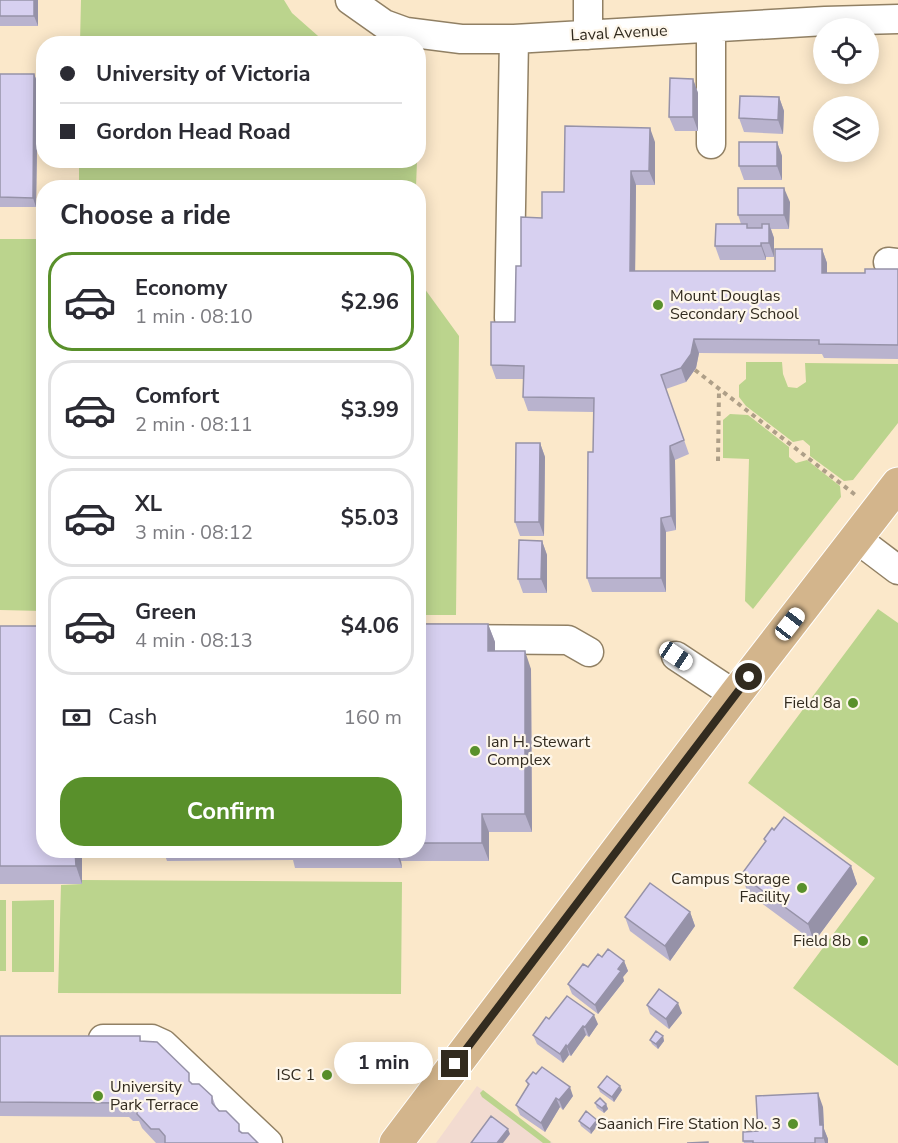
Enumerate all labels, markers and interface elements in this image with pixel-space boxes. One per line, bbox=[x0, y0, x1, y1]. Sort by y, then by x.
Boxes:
map controls bbox=[813, 18, 879, 162]
button: locate bbox=[813, 18, 879, 84]
street label: Laval Avenue bbox=[570, 19, 668, 47]
text: University of Victoria bbox=[96, 59, 311, 89]
button: layers bbox=[813, 96, 879, 162]
text: Gordon Head Road bbox=[96, 117, 291, 147]
text: Choose a ride bbox=[60, 197, 231, 234]
text: Economy bbox=[135, 273, 227, 303]
icon: car bbox=[63, 275, 117, 329]
place label: Mount Douglas Secondary School bbox=[670, 285, 799, 325]
text: $2.96 bbox=[341, 287, 399, 317]
marker: Mount Douglas Secondary School bbox=[651, 298, 665, 312]
text: 1 min · 08:10 bbox=[135, 303, 253, 330]
text: Comfort bbox=[135, 381, 219, 411]
icon: car bbox=[63, 383, 117, 437]
text: $3.99 bbox=[341, 395, 399, 425]
text: 2 min · 08:11 bbox=[135, 411, 253, 438]
text: XL bbox=[135, 489, 162, 519]
icon: car bbox=[63, 491, 117, 545]
text: $5.03 bbox=[341, 503, 399, 533]
text: 3 min · 08:12 bbox=[135, 519, 253, 546]
text: Green bbox=[135, 597, 196, 627]
icon: car bbox=[63, 599, 117, 653]
car bbox=[772, 604, 808, 644]
text: $4.06 bbox=[341, 611, 399, 641]
text: 4 min · 08:13 bbox=[135, 627, 253, 654]
car bbox=[656, 638, 696, 674]
route start bbox=[735, 663, 762, 690]
place label: Field 8a bbox=[784, 692, 841, 714]
marker: Field 8a bbox=[846, 696, 860, 710]
icon: cash bbox=[60, 701, 93, 734]
text: Cash bbox=[108, 702, 157, 732]
text: 160 m bbox=[344, 704, 402, 731]
place label: Ian H. Stewart Complex bbox=[487, 731, 590, 771]
marker: Ian H. Stewart Complex bbox=[468, 744, 482, 758]
button: Confirm bbox=[60, 777, 402, 846]
place label: Campus Storage Facility bbox=[671, 868, 791, 908]
marker: Campus Storage Facility bbox=[795, 881, 809, 895]
place label: Field 8b bbox=[793, 930, 851, 952]
marker: Field 8b bbox=[856, 934, 870, 948]
callout: 1 min bbox=[335, 1043, 434, 1085]
text: 1 min bbox=[358, 1049, 409, 1076]
route end bbox=[441, 1050, 468, 1077]
place label: ISC 1 bbox=[277, 1064, 315, 1086]
marker: ISC 1 bbox=[320, 1068, 334, 1082]
place label: University Park Terrace bbox=[110, 1076, 199, 1116]
marker: University Park Terrace bbox=[91, 1089, 105, 1103]
place label: Saanich Fire Station No. 3 bbox=[597, 1113, 781, 1135]
marker: Saanich Fire Station No. 3 bbox=[786, 1117, 800, 1131]

